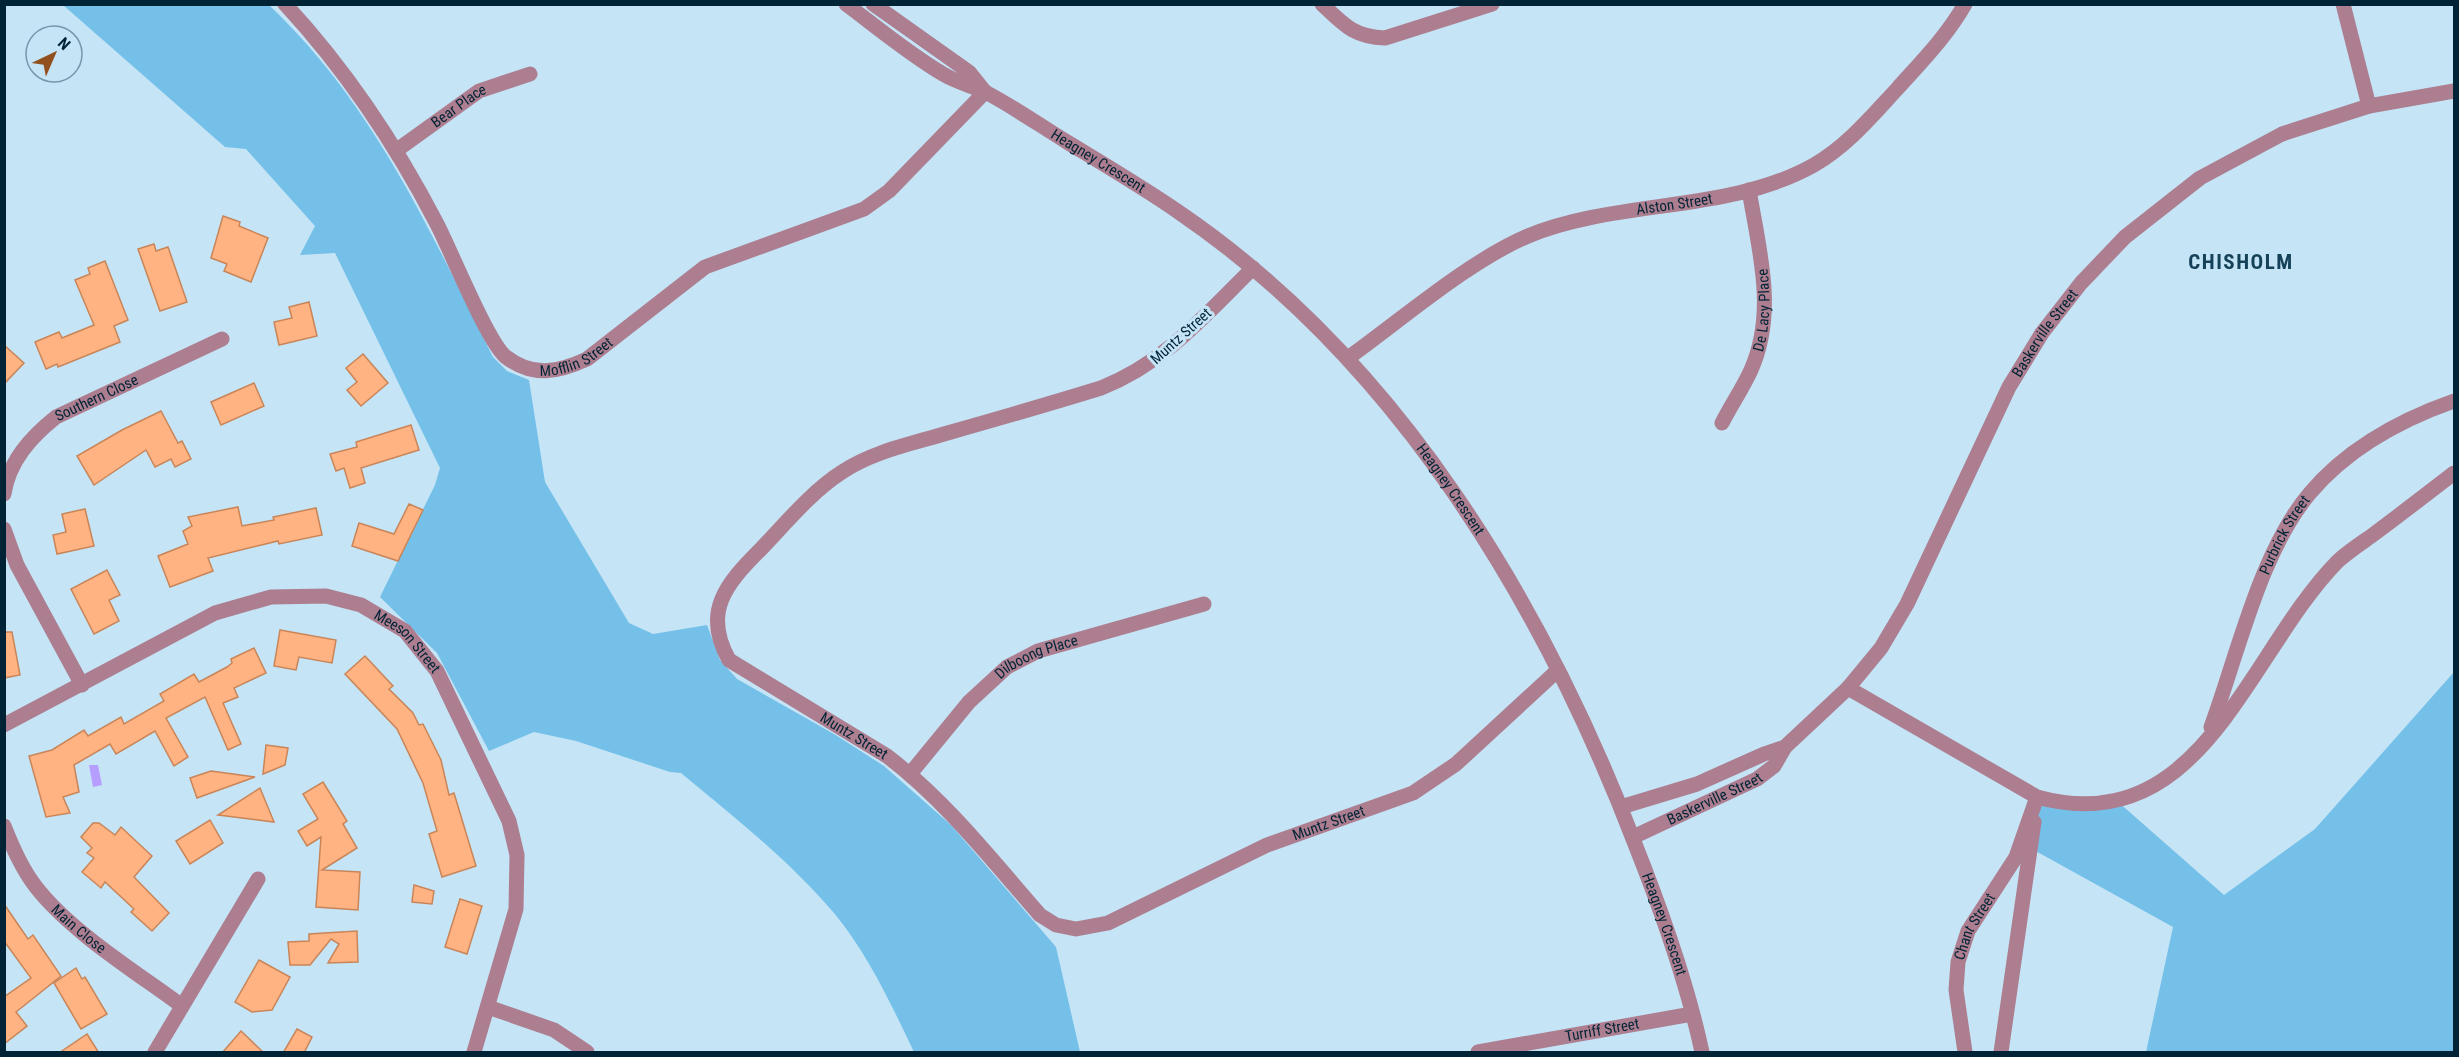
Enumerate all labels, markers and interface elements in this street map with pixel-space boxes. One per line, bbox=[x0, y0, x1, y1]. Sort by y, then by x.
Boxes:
north arrow bbox=[24, 24, 84, 84]
text: N bbox=[54, 33, 74, 54]
street label: Bear Place bbox=[428, 80, 488, 131]
street label: Heagney Crescent bbox=[1048, 125, 1149, 197]
street label: Alston Street bbox=[1635, 190, 1714, 219]
district label: CHISHOLM bbox=[2188, 250, 2294, 274]
street label: De Lacy Place bbox=[1749, 268, 1773, 353]
street label: Baskerville Street bbox=[2008, 286, 2082, 380]
street label: Muntz Street bbox=[1147, 304, 1215, 368]
street label: Mofflin Street bbox=[539, 333, 616, 380]
street label: Southern Close bbox=[52, 371, 141, 425]
street label: Heagney Crescent bbox=[1412, 440, 1488, 539]
street label: Purbrick Street bbox=[2255, 492, 2314, 577]
street label: Meeson Street bbox=[371, 606, 444, 677]
street label: Dilboong Place bbox=[991, 631, 1080, 683]
street label: Muntz Street bbox=[817, 709, 891, 763]
street label: Baskerville Street bbox=[1664, 769, 1766, 829]
street label: Muntz Street bbox=[1290, 802, 1367, 844]
street label: Heagney Crescent bbox=[1638, 870, 1690, 978]
street label: Chant Street bbox=[1950, 890, 1999, 962]
street label: Main Close bbox=[47, 901, 109, 957]
street label: Turriff Street bbox=[1563, 1015, 1641, 1045]

